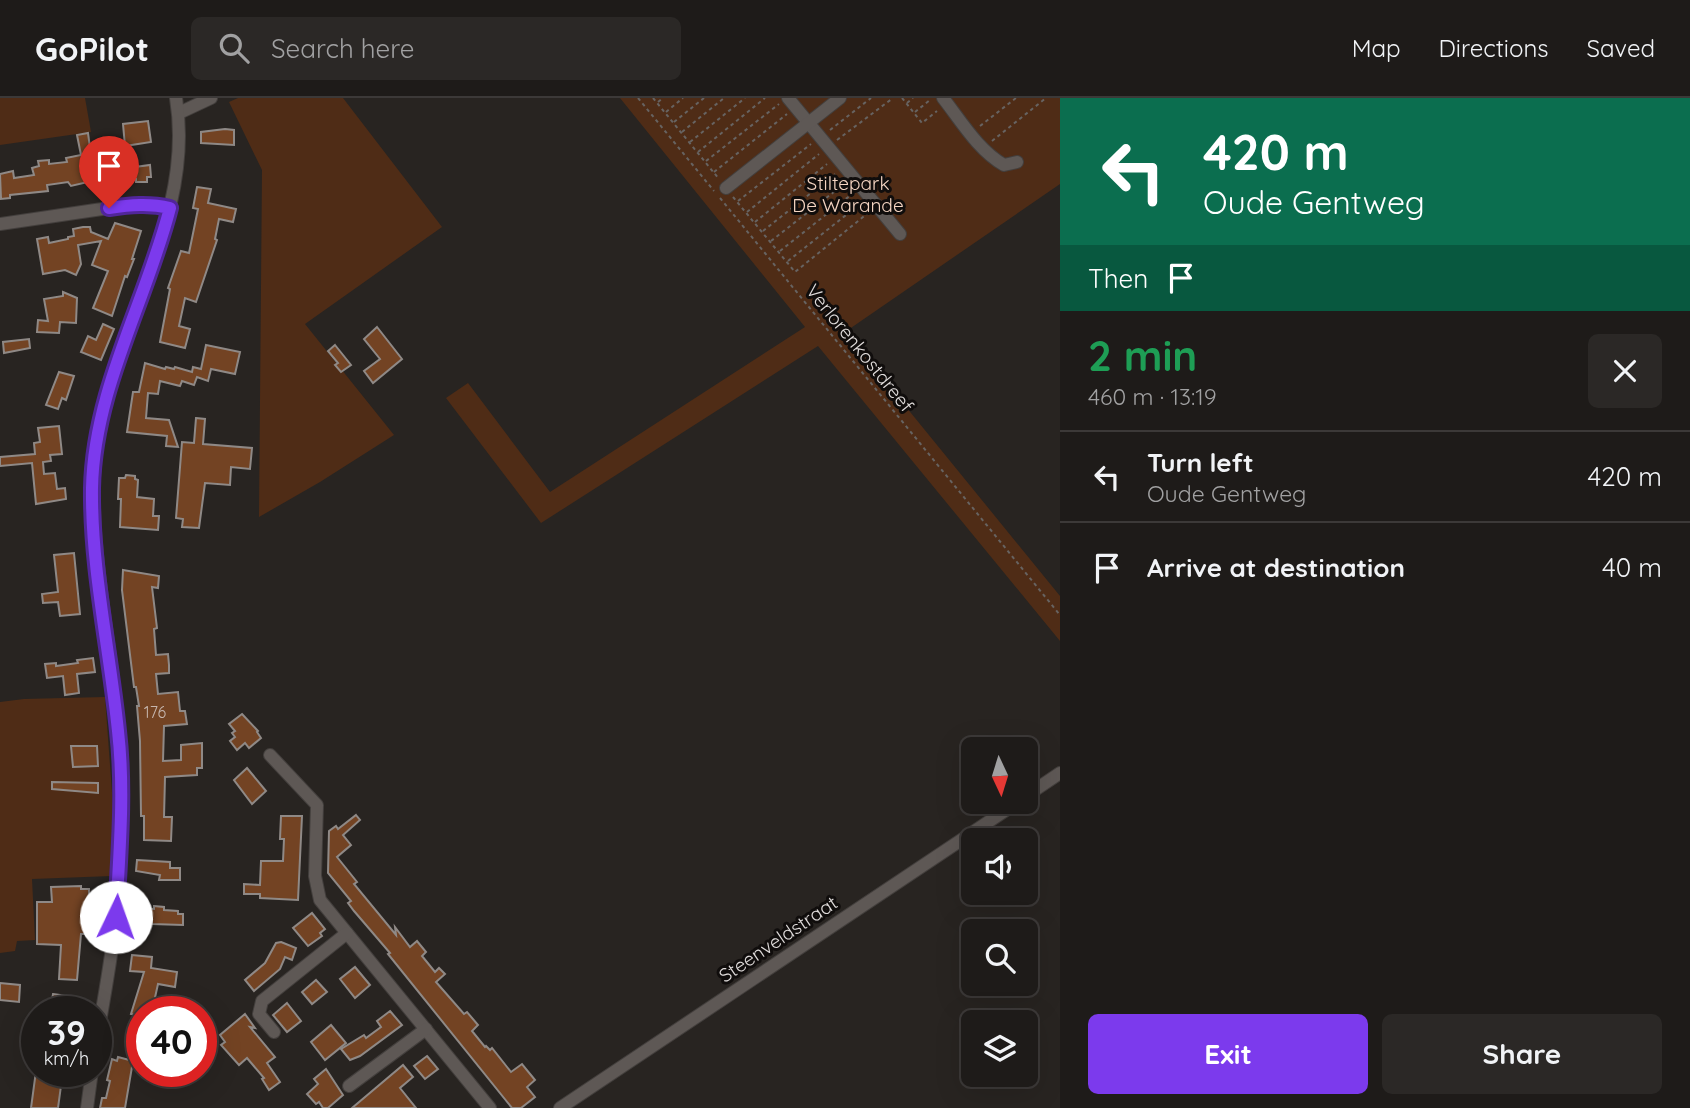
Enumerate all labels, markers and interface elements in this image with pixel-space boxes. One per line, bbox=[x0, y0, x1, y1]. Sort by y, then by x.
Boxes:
search box bbox=[191, 17, 681, 80]
text: GoPilot bbox=[35, 28, 149, 69]
icon: search bbox=[215, 29, 253, 67]
text: Search here bbox=[271, 32, 414, 65]
text: Map bbox=[1352, 33, 1401, 63]
text: Directions bbox=[1439, 33, 1549, 63]
text: Saved bbox=[1587, 33, 1655, 63]
text: 420 m bbox=[1203, 121, 1349, 182]
icon: left bbox=[1088, 126, 1179, 217]
pin bbox=[79, 136, 139, 208]
icon: arrive bbox=[90, 147, 128, 185]
park label: Stiltepark De Warande bbox=[792, 171, 904, 217]
text: Oude Gentweg bbox=[1203, 182, 1425, 222]
icon: arrive bbox=[1162, 259, 1200, 297]
text: Then bbox=[1088, 262, 1148, 295]
street label: Verlorenkostdreef bbox=[801, 279, 919, 417]
text: 2 min bbox=[1088, 329, 1197, 382]
button: close bbox=[1588, 334, 1662, 408]
text: 460 m · 13:19 bbox=[1088, 382, 1217, 411]
text: Turn left bbox=[1147, 446, 1254, 479]
icon: left bbox=[1088, 458, 1126, 496]
text: 420 m bbox=[1588, 460, 1662, 493]
text: Oude Gentweg bbox=[1147, 479, 1306, 508]
icon: arrive bbox=[1088, 549, 1126, 587]
text: Arrive at destination bbox=[1147, 551, 1405, 584]
text: 40 m bbox=[1602, 551, 1662, 584]
house number: 176 bbox=[144, 702, 167, 722]
north arrow bbox=[961, 737, 1038, 814]
map controls bbox=[961, 737, 1038, 1087]
button: sound bbox=[961, 828, 1038, 905]
position arrow bbox=[79, 880, 153, 954]
street label: Steenveldstraat bbox=[714, 891, 842, 987]
button: search bbox=[961, 919, 1038, 996]
speed limit sign: 40 bbox=[126, 996, 217, 1087]
text: 39 bbox=[47, 1010, 86, 1054]
button: layers bbox=[961, 1010, 1038, 1087]
button: Exit bbox=[1088, 1014, 1368, 1094]
button: Share bbox=[1382, 1014, 1662, 1094]
text: km/h bbox=[44, 1047, 89, 1070]

